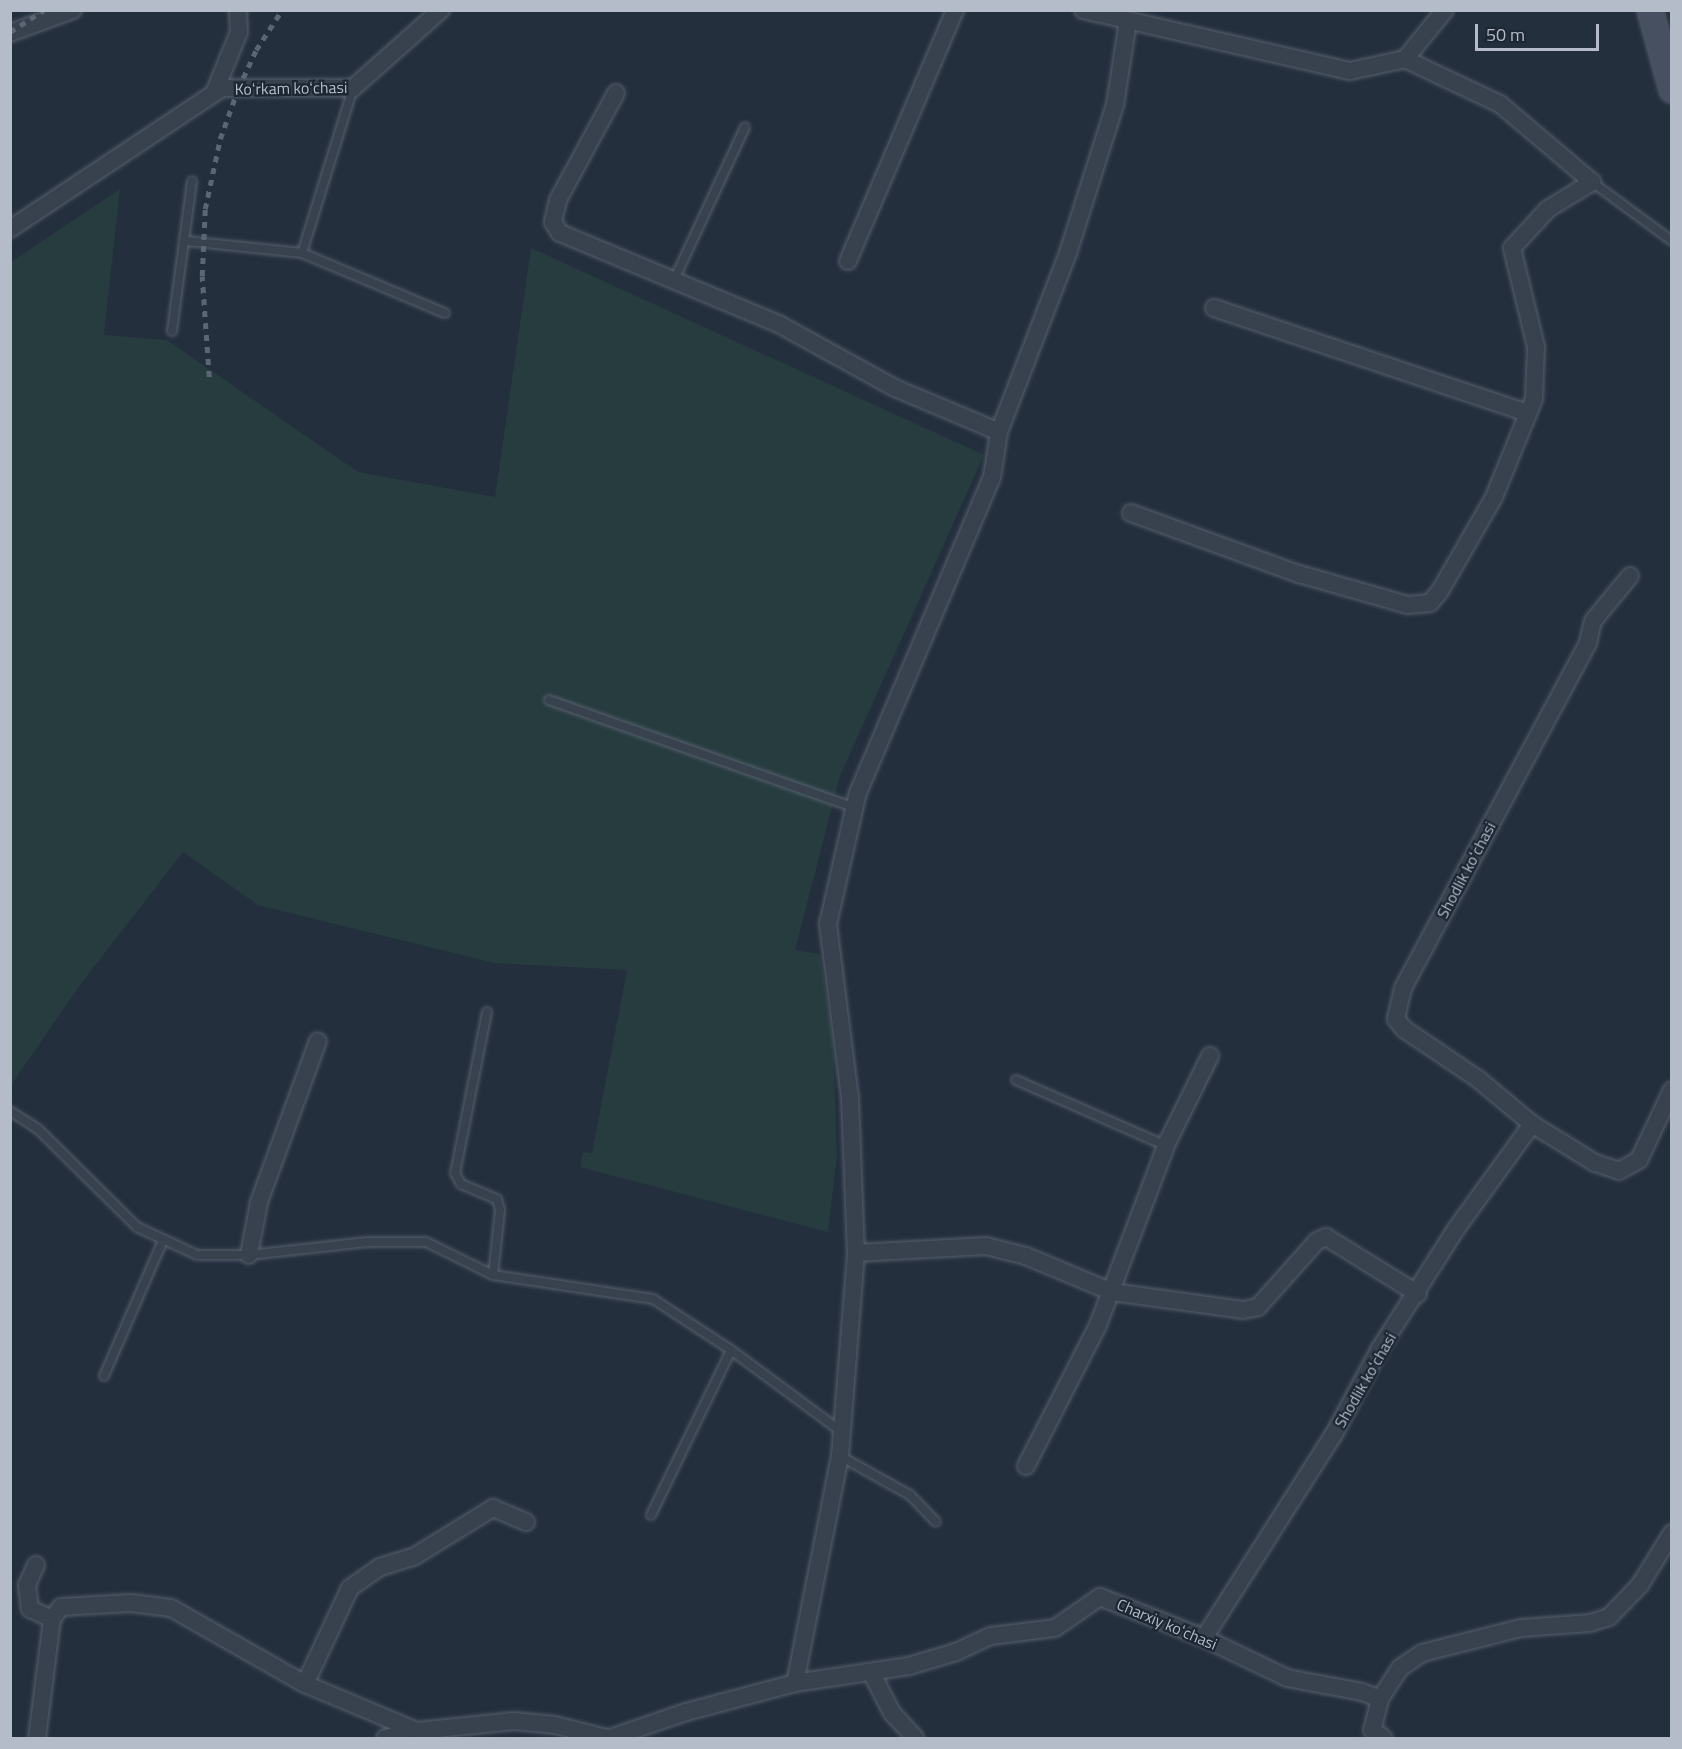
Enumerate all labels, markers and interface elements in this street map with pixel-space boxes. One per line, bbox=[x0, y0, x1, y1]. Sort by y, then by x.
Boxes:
scale bar bbox=[1478, 12, 1602, 50]
text: 50 m bbox=[1486, 21, 1525, 48]
street label: Koʻrkam koʻchasi bbox=[234, 77, 348, 99]
street label: Shodlik koʻchasi bbox=[1433, 818, 1499, 922]
street label: Shodlik koʻchasi bbox=[1330, 1329, 1400, 1431]
street label: Charxiy koʻchasi bbox=[1114, 1594, 1220, 1654]

